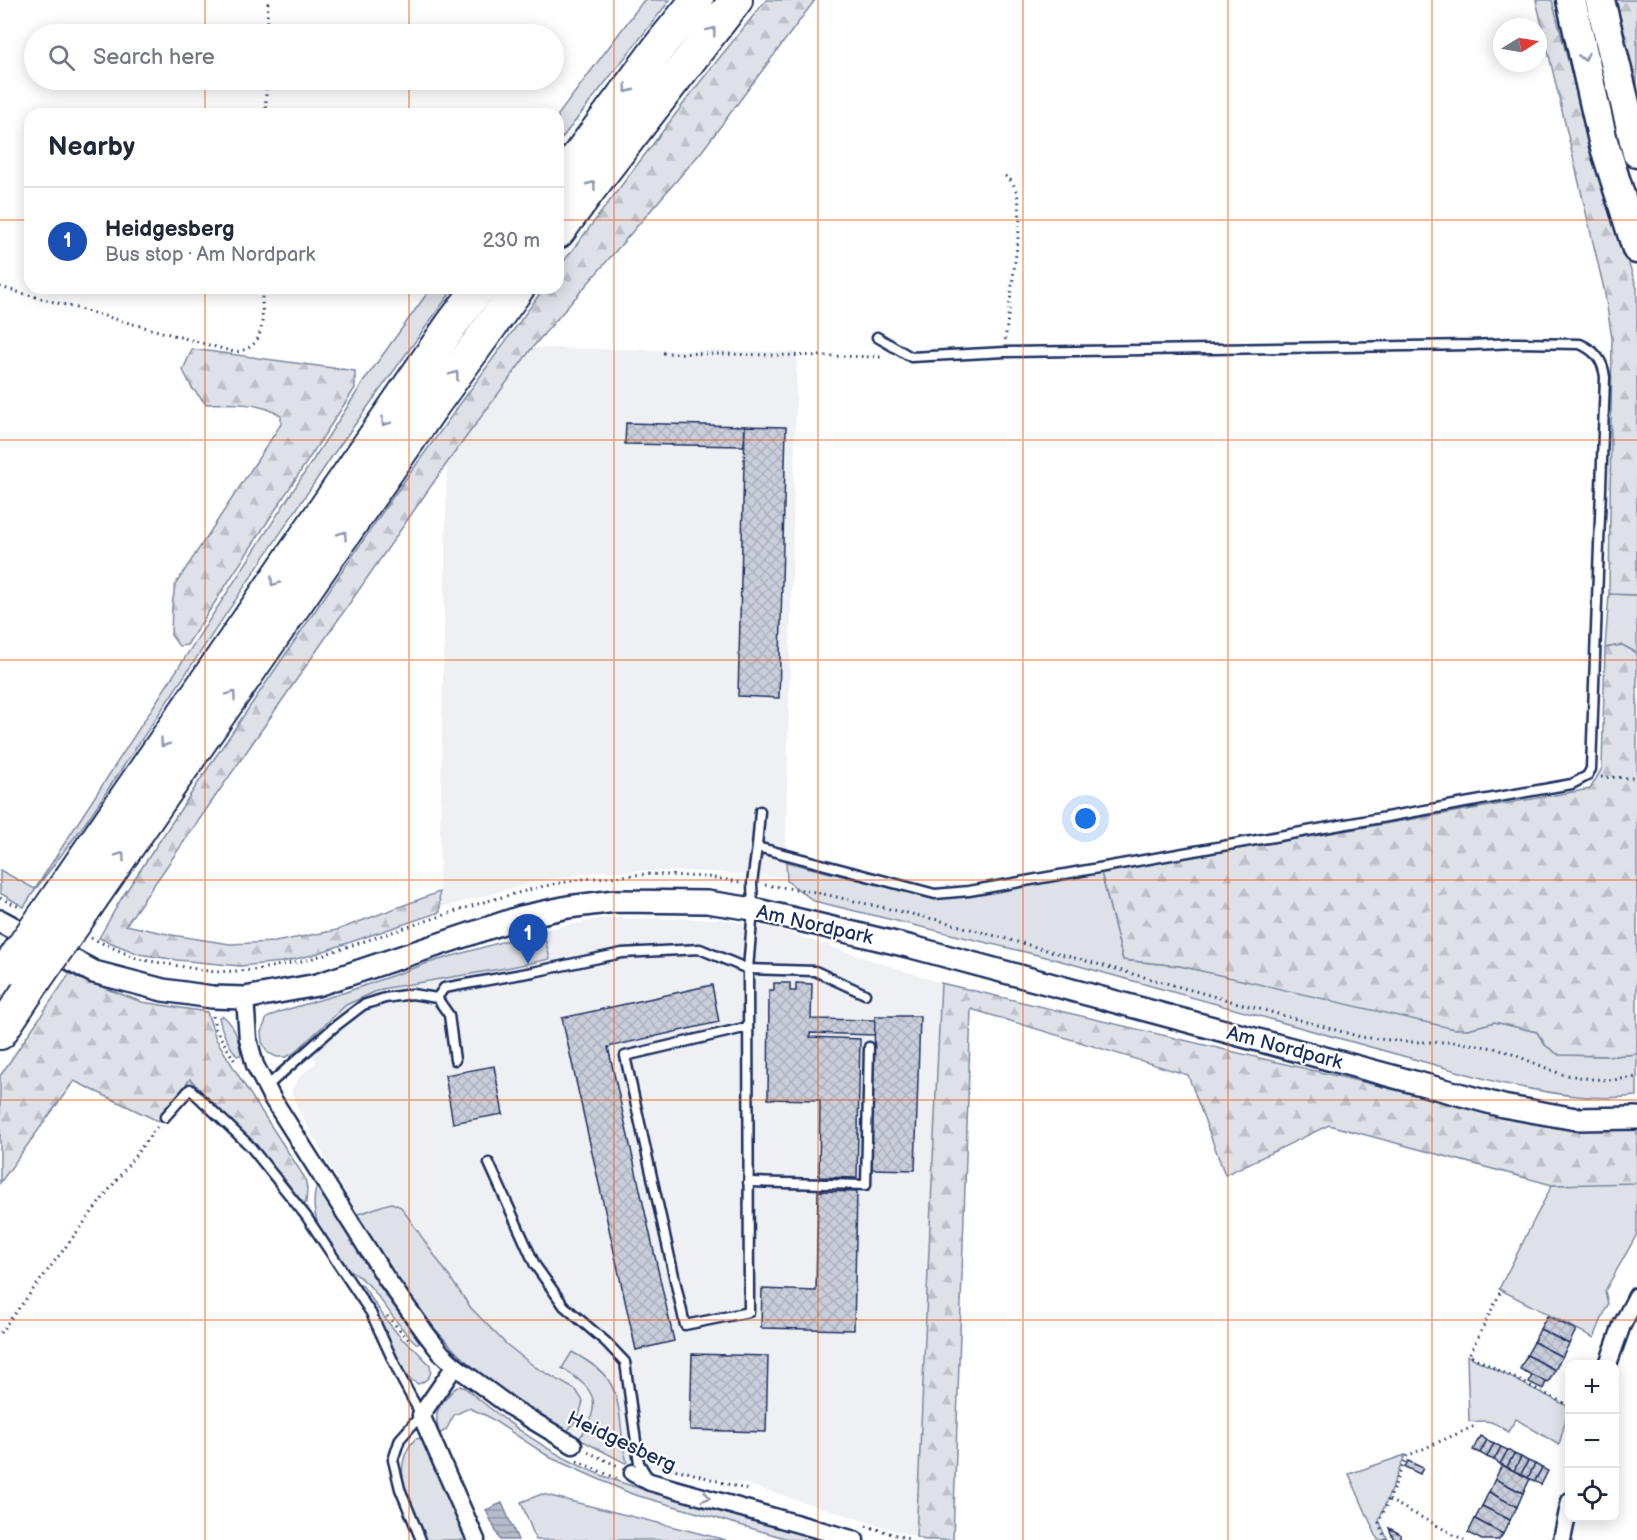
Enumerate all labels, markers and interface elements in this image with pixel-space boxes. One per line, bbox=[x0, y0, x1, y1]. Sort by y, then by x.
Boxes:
north arrow bbox=[1493, 18, 1547, 72]
search box bbox=[24, 24, 564, 90]
one-way arrow bbox=[704, 27, 715, 38]
icon: search bbox=[45, 41, 78, 74]
text: Search here bbox=[93, 44, 215, 71]
one-way arrow bbox=[1577, 52, 1590, 62]
one-way arrow bbox=[624, 82, 635, 93]
text: Nearby bbox=[48, 132, 135, 163]
one-way arrow bbox=[585, 181, 596, 192]
text: Heidgesberg bbox=[105, 216, 234, 243]
text: 1 bbox=[63, 229, 72, 253]
text: 230 m bbox=[483, 229, 540, 253]
text: Bus stop · Am Nordpark bbox=[105, 243, 315, 267]
one-way arrow bbox=[448, 371, 459, 382]
one-way arrow bbox=[381, 415, 392, 426]
one-way arrow bbox=[336, 531, 347, 542]
one-way arrow bbox=[270, 576, 281, 587]
one-way arrow bbox=[225, 691, 236, 702]
one-way arrow bbox=[160, 736, 171, 747]
your location bbox=[1071, 804, 1100, 833]
one-way arrow bbox=[114, 851, 125, 862]
street label: Am Nordpark bbox=[754, 900, 876, 950]
pin: 1 bbox=[508, 914, 548, 964]
street label: Am Nordpark bbox=[1224, 1021, 1345, 1075]
map controls bbox=[1565, 1360, 1619, 1522]
button: + bbox=[1565, 1360, 1619, 1414]
street label: Heidgesberg bbox=[563, 1406, 680, 1478]
button: − bbox=[1565, 1414, 1619, 1468]
button: locate bbox=[1565, 1468, 1619, 1522]
one-way arrow bbox=[701, 1490, 711, 1503]

